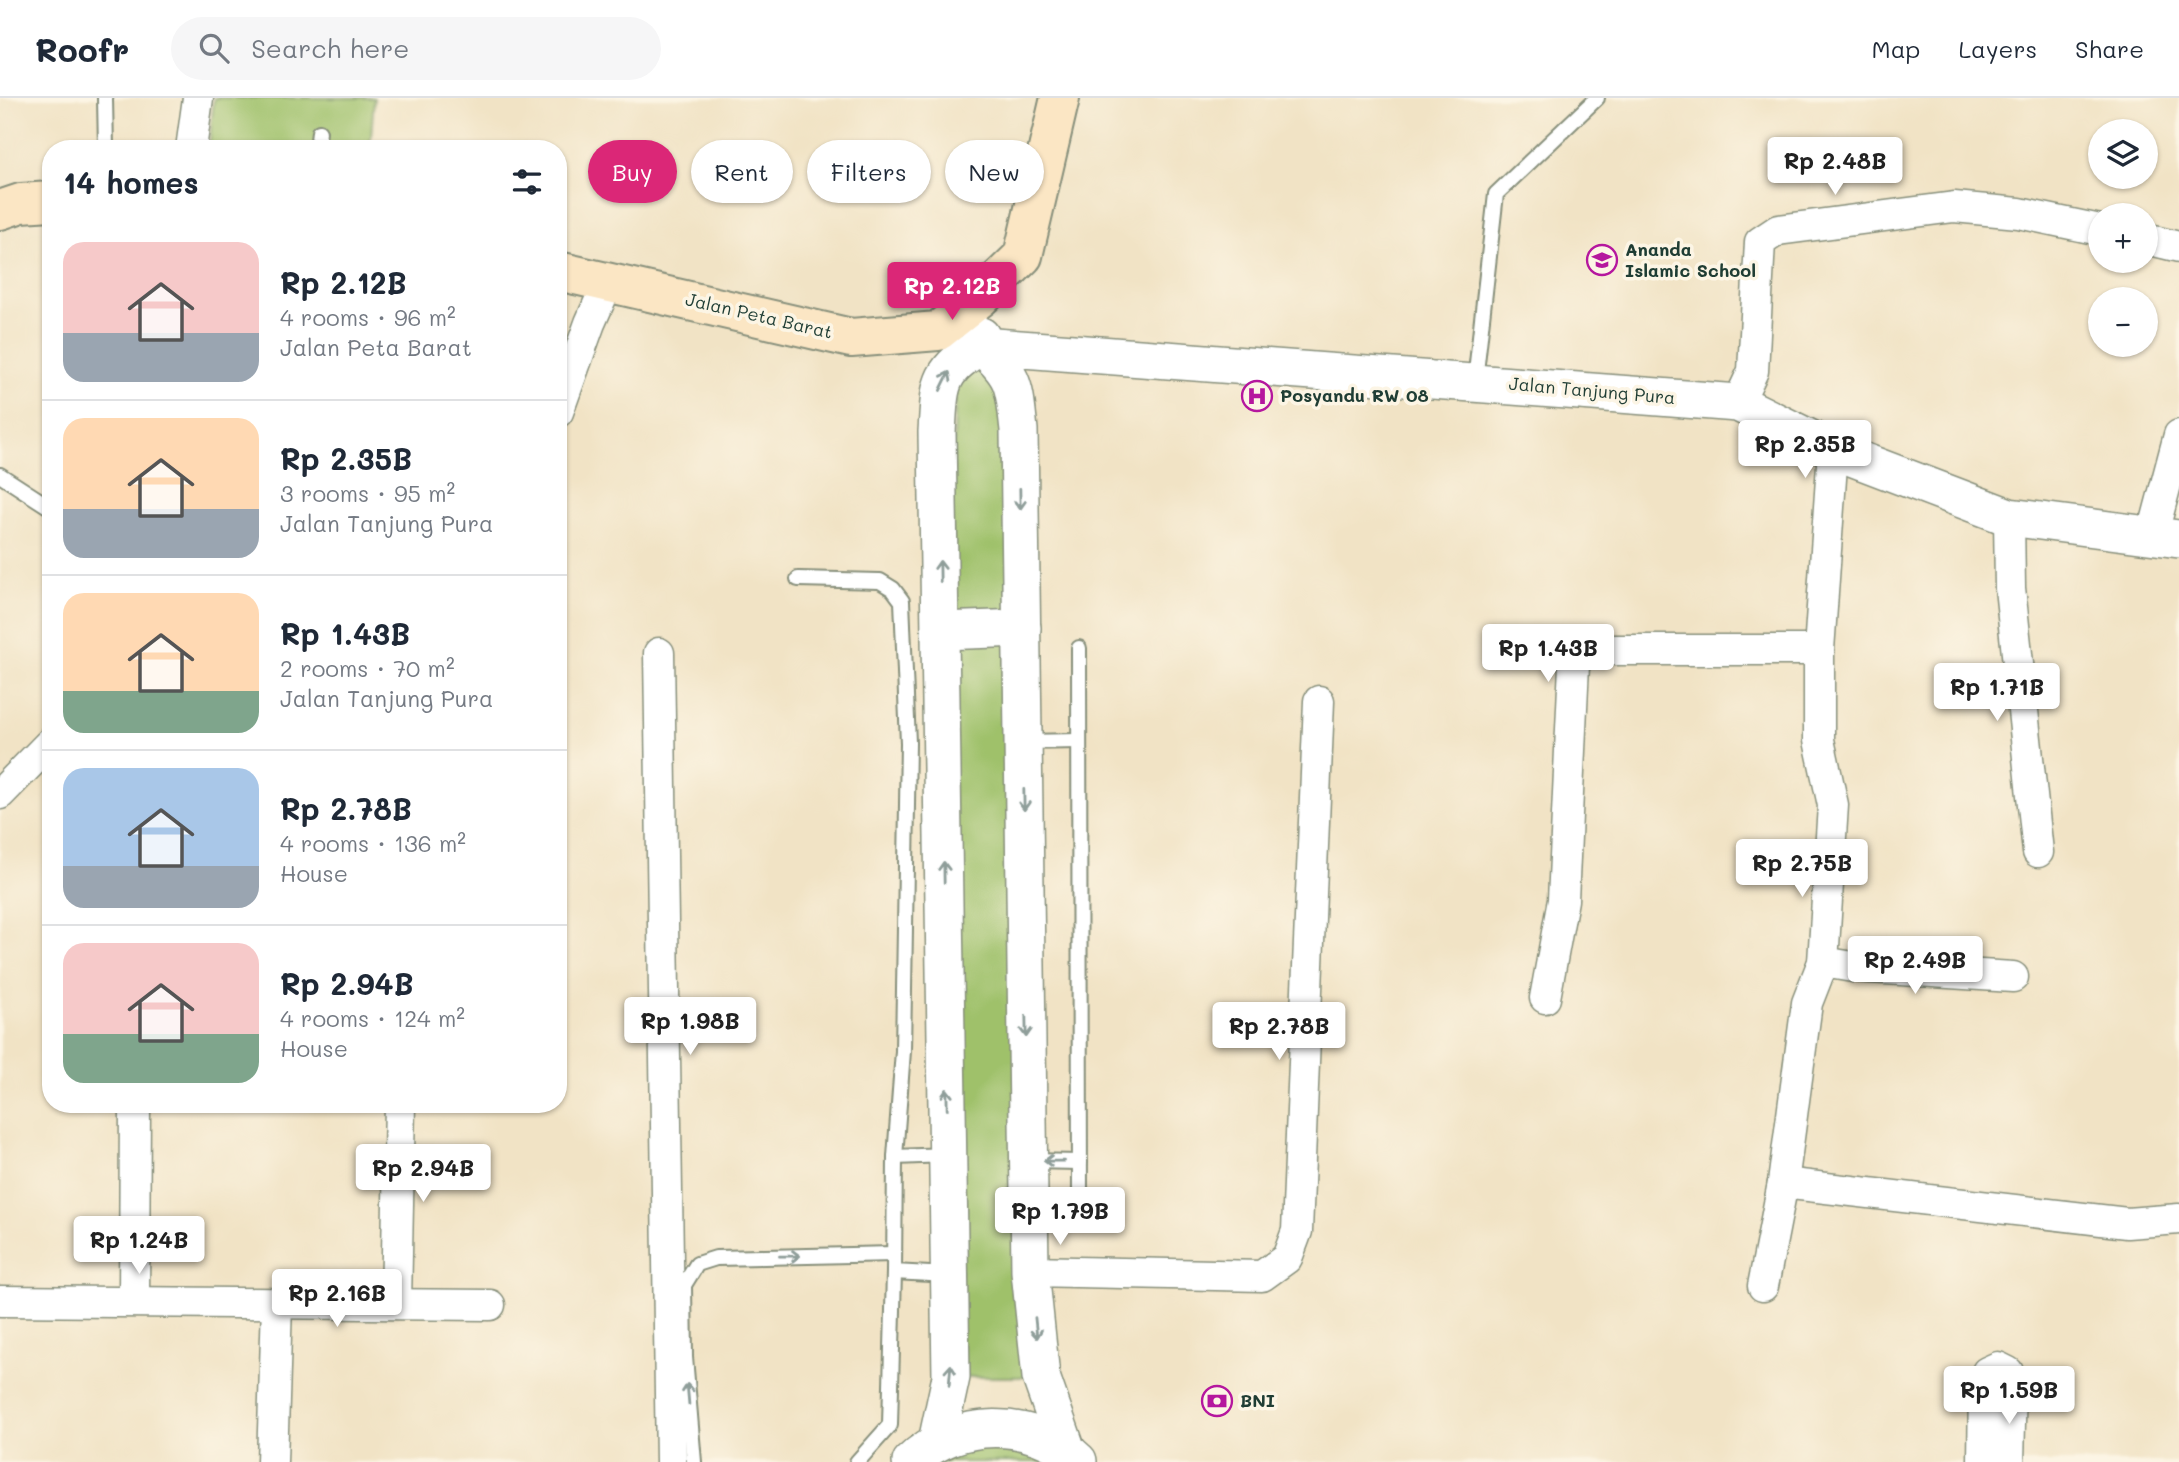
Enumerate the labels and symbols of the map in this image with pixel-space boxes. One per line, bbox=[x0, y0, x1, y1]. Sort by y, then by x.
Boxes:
pin: Rp 2.48B bbox=[1763, 138, 1907, 197]
place label: Ananda Islamic School bbox=[1625, 237, 1756, 282]
school or university icon: Ananda Islamic School bbox=[1585, 243, 1619, 277]
pin: Rp 2.12B bbox=[880, 262, 1024, 322]
street label: Jalan Peta Barat bbox=[683, 286, 835, 344]
one-way arrow bbox=[939, 370, 952, 391]
street label: Jalan Tanjung Pura bbox=[1508, 371, 1676, 409]
hospital icon: Posyandu RW 08 bbox=[1240, 379, 1274, 413]
place label: Posyandu RW 08 bbox=[1280, 383, 1429, 407]
pin: Rp 2.35B bbox=[1733, 420, 1877, 480]
one-way arrow bbox=[1013, 487, 1027, 510]
one-way arrow bbox=[933, 559, 946, 582]
pin: Rp 1.43B bbox=[1476, 624, 1620, 684]
pin: Rp 1.71B bbox=[1925, 664, 2069, 723]
one-way arrow bbox=[1017, 788, 1031, 811]
pin: Rp 2.75B bbox=[1730, 840, 1874, 899]
one-way arrow bbox=[937, 860, 950, 883]
pin: Rp 2.49B bbox=[1843, 936, 1987, 996]
pin: Rp 1.98B bbox=[618, 998, 762, 1057]
pin: Rp 2.78B bbox=[1207, 1002, 1351, 1062]
one-way arrow bbox=[1020, 1015, 1033, 1038]
one-way arrow bbox=[940, 1088, 954, 1111]
pin: Rp 2.94B bbox=[351, 1144, 495, 1204]
one-way arrow bbox=[1043, 1155, 1066, 1168]
pin: Rp 1.79B bbox=[988, 1188, 1132, 1247]
pin: Rp 1.24B bbox=[67, 1216, 211, 1276]
one-way arrow bbox=[778, 1249, 801, 1263]
pin: Rp 2.16B bbox=[265, 1270, 409, 1329]
one-way arrow bbox=[1030, 1316, 1043, 1339]
one-way arrow bbox=[944, 1365, 957, 1387]
pin: Rp 1.59B bbox=[1937, 1366, 2081, 1426]
one-way arrow bbox=[681, 1383, 694, 1406]
bank icon: BNI bbox=[1200, 1384, 1234, 1418]
place label: BNI bbox=[1240, 1388, 1275, 1412]

